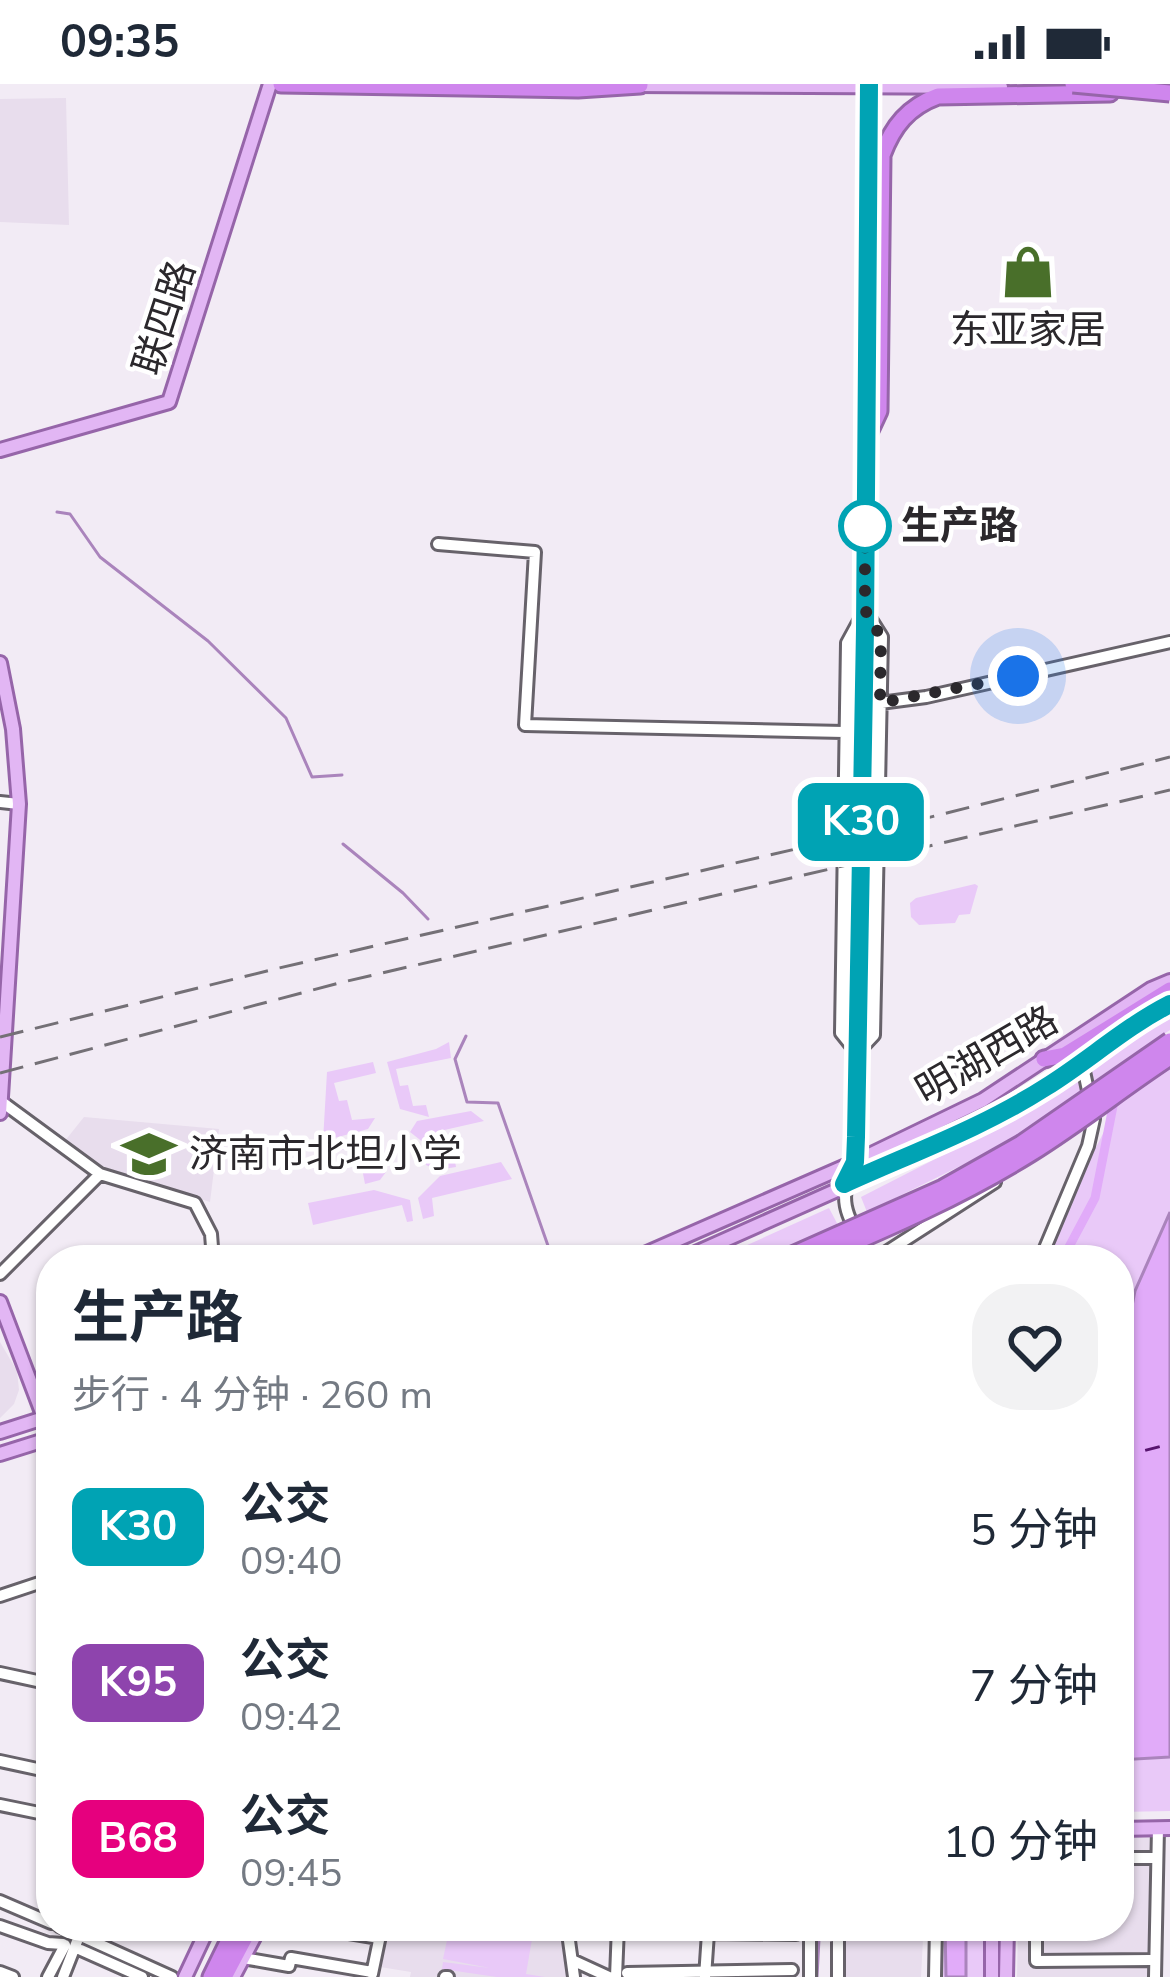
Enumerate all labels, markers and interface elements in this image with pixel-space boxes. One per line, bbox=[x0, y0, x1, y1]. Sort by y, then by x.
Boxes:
text: 09:35 bbox=[60, 12, 179, 73]
shop icon: 东亚家居 bbox=[999, 243, 1057, 301]
street label: 联四路 bbox=[122, 254, 208, 382]
place label: 东亚家居 bbox=[950, 304, 1106, 357]
place label: 生产路 bbox=[901, 500, 1018, 553]
marker: 生产路 bbox=[840, 501, 890, 551]
your location bbox=[988, 646, 1048, 706]
line badge: K30 bbox=[792, 783, 930, 861]
text: K30 bbox=[822, 793, 900, 850]
street label: 明湖西路 bbox=[906, 994, 1068, 1118]
school or university icon: 济南市北坦小学 bbox=[120, 1125, 178, 1183]
place label: 济南市北坦小学 bbox=[189, 1128, 462, 1181]
text: 生产路 bbox=[72, 1279, 243, 1357]
button: heart bbox=[972, 1284, 1098, 1410]
text: 步行 · 4 分钟 · 260 m bbox=[72, 1369, 433, 1422]
text: 公交 bbox=[240, 1474, 330, 1535]
text: K30 bbox=[99, 1498, 177, 1555]
text: 5 分钟 bbox=[969, 1500, 1098, 1561]
text: 09:40 bbox=[240, 1535, 343, 1588]
text: 公交 bbox=[240, 1630, 330, 1691]
text: K95 bbox=[99, 1654, 177, 1711]
text: 7 分钟 bbox=[969, 1656, 1098, 1717]
text: 09:42 bbox=[240, 1691, 343, 1744]
text: 公交 bbox=[240, 1786, 330, 1847]
text: B68 bbox=[98, 1810, 178, 1867]
text: 10 分钟 bbox=[942, 1812, 1098, 1873]
text: 09:45 bbox=[240, 1847, 343, 1900]

